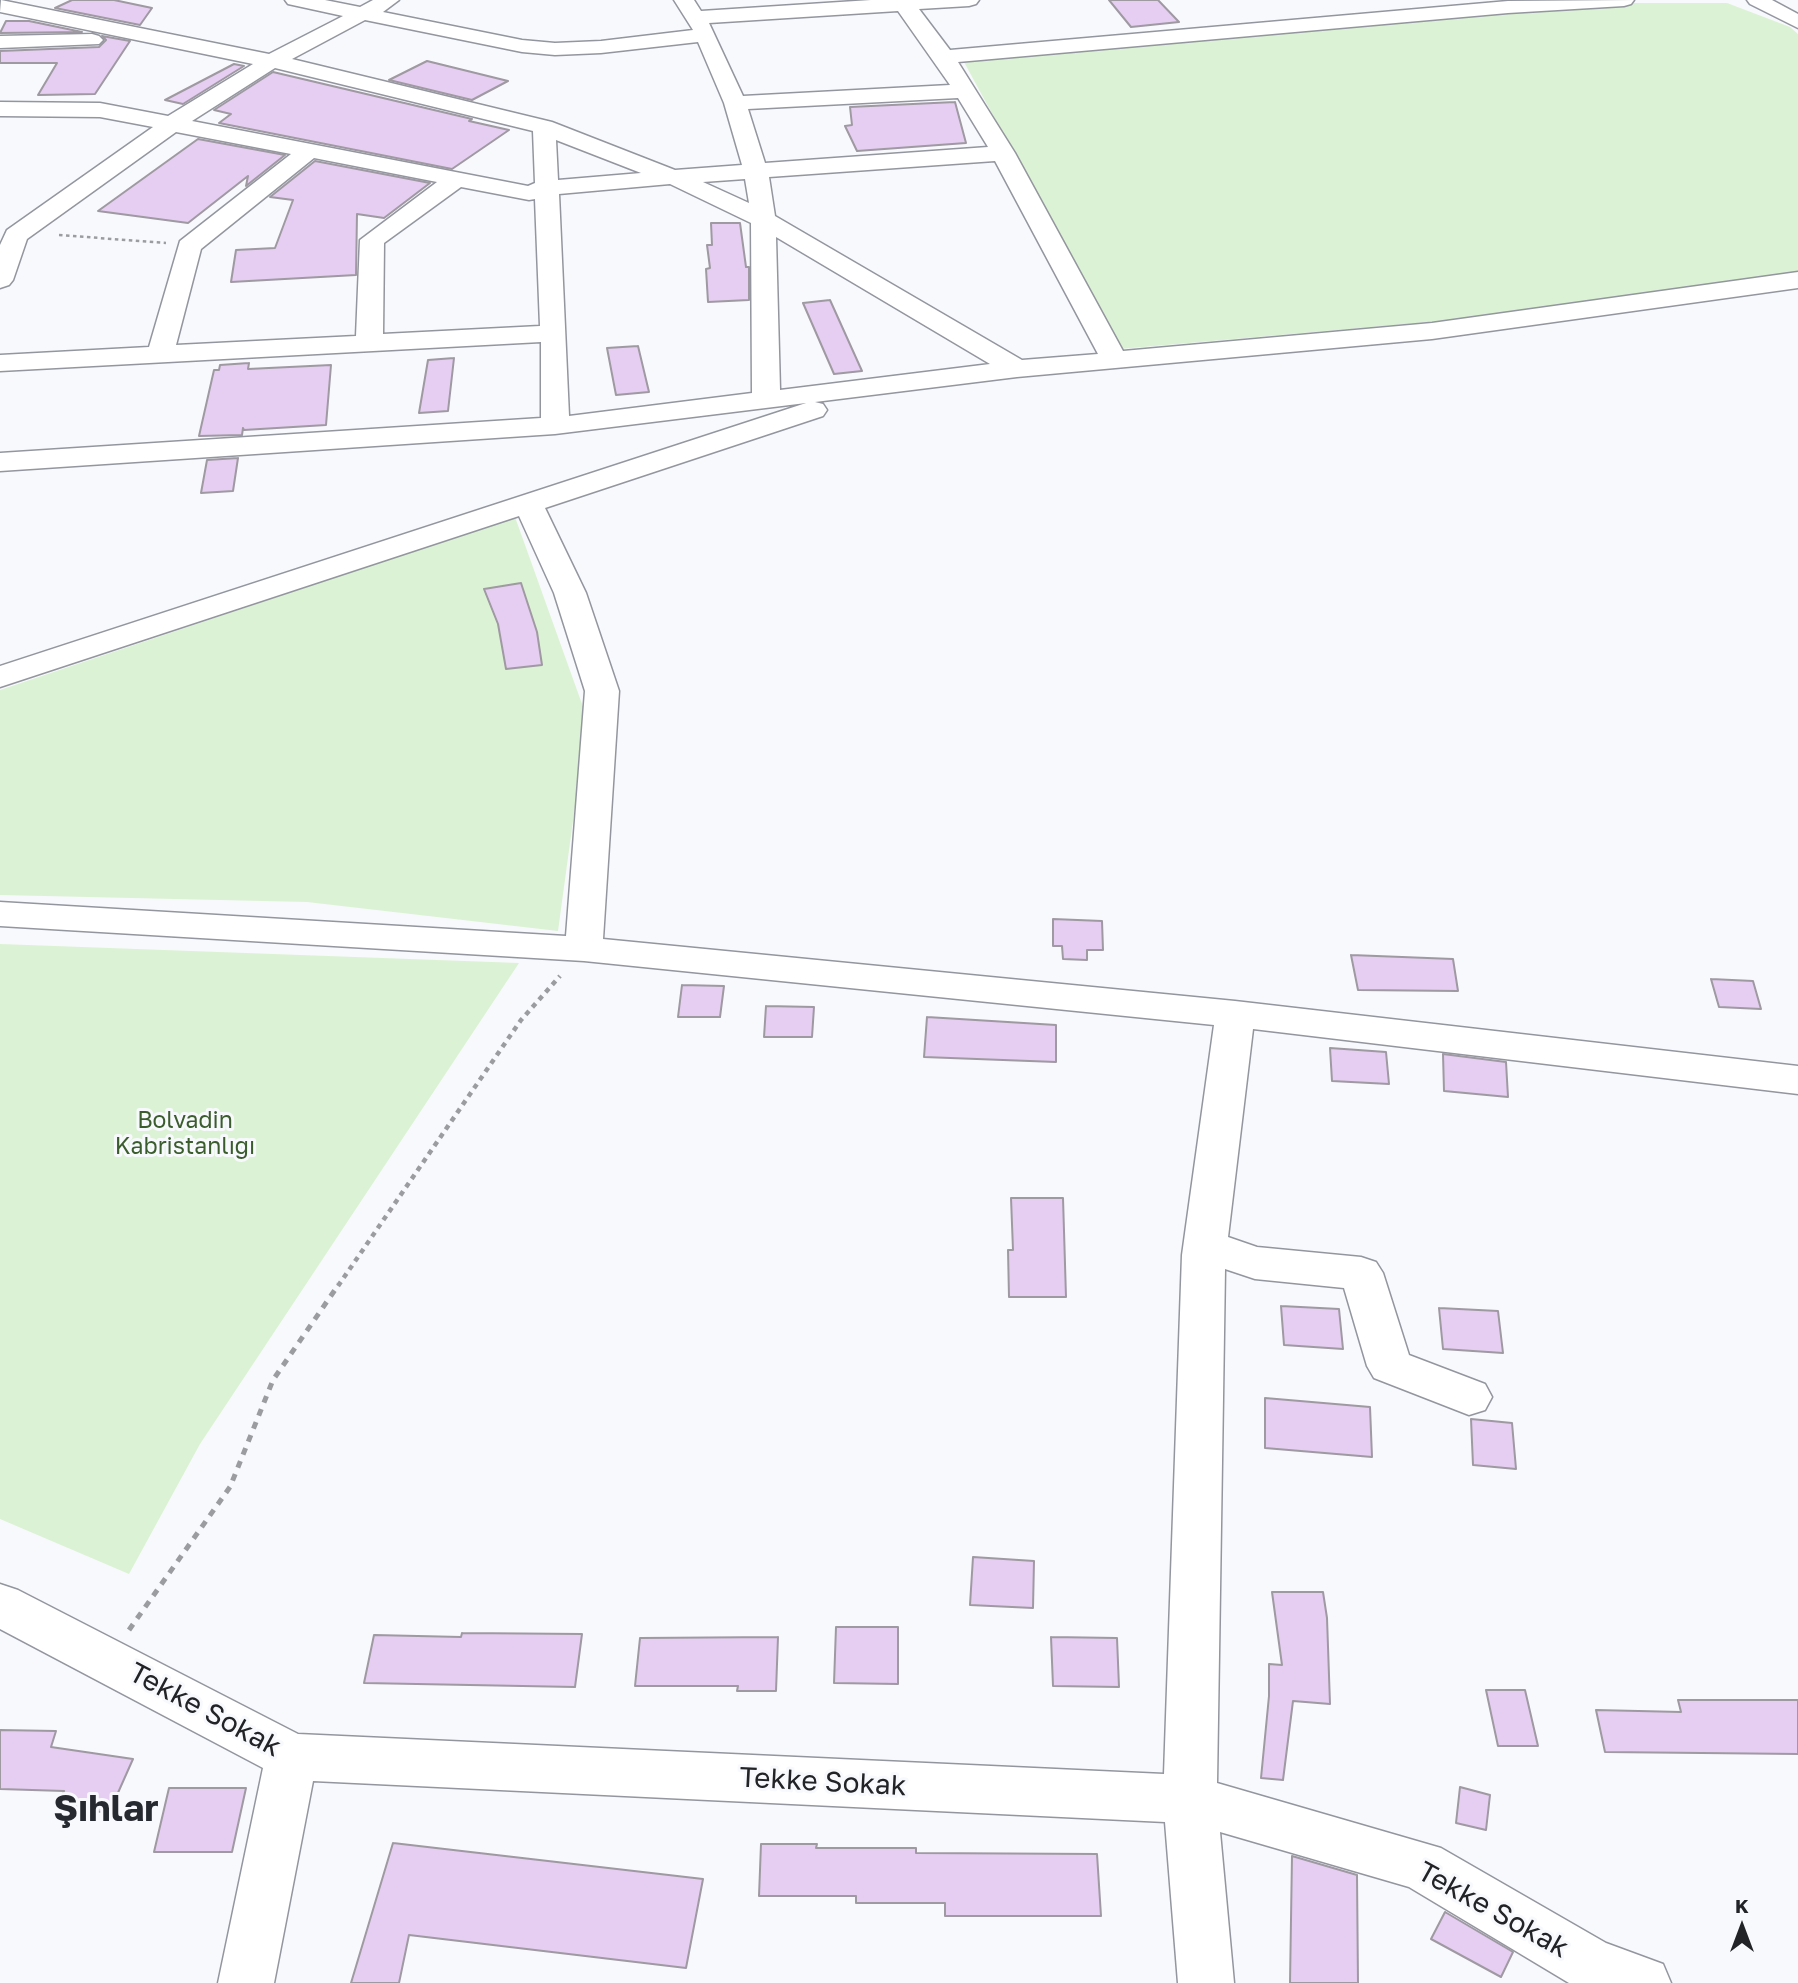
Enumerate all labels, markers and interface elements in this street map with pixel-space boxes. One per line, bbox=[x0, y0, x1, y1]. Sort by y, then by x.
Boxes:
park label: Bolvadin Kabristanlığı bbox=[115, 1107, 255, 1161]
street label: Tekke Sokak bbox=[123, 1656, 287, 1764]
street label: Tekke Sokak bbox=[739, 1761, 907, 1803]
district label: Şıhlar bbox=[53, 1787, 159, 1831]
street label: Tekke Sokak bbox=[1412, 1855, 1574, 1965]
north arrow bbox=[1707, 1892, 1777, 1962]
text: K bbox=[1735, 1894, 1749, 1917]

